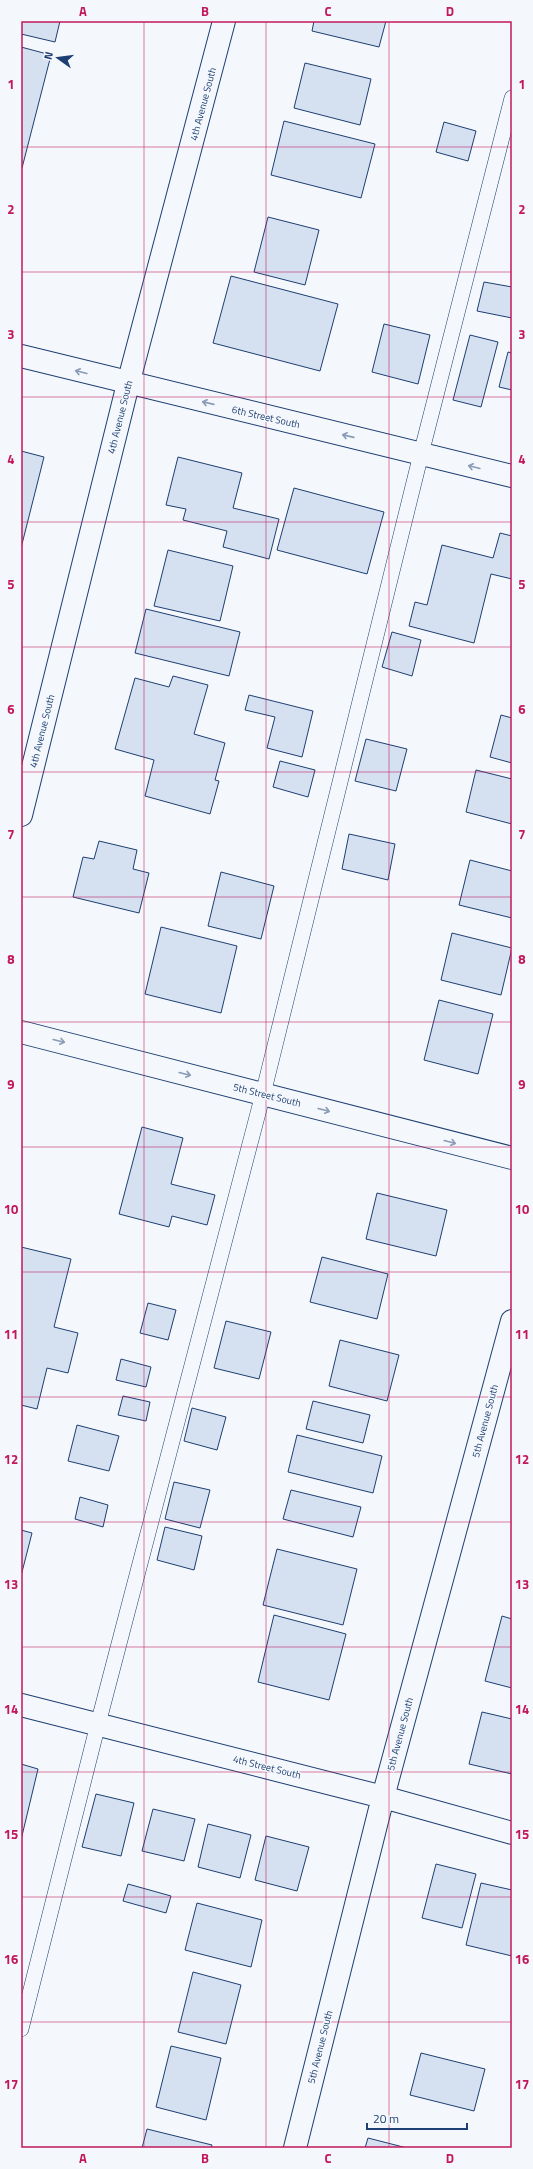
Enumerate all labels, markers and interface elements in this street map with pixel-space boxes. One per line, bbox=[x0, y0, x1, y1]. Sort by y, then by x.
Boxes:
text: A bbox=[79, 1, 87, 21]
text: B bbox=[201, 1, 209, 21]
text: C bbox=[324, 1, 332, 21]
text: D bbox=[446, 1, 454, 21]
north arrow bbox=[38, 38, 78, 78]
text: N bbox=[40, 50, 57, 61]
street label: 4th Avenue South bbox=[186, 66, 220, 142]
text: 1 bbox=[7, 74, 15, 94]
text: 1 bbox=[518, 74, 526, 94]
text: 2 bbox=[7, 199, 15, 219]
text: 2 bbox=[518, 199, 526, 219]
text: 3 bbox=[7, 324, 15, 344]
text: 3 bbox=[518, 324, 526, 344]
one-way arrow bbox=[75, 367, 88, 375]
street label: 4th Avenue South bbox=[104, 379, 136, 455]
one-way arrow bbox=[201, 398, 214, 406]
street label: 6th Street South bbox=[230, 402, 302, 432]
one-way arrow bbox=[342, 432, 355, 440]
text: 4 bbox=[7, 449, 15, 469]
text: 4 bbox=[518, 449, 526, 469]
one-way arrow bbox=[468, 463, 481, 470]
text: 5 bbox=[7, 574, 15, 594]
text: 5 bbox=[518, 574, 526, 594]
street label: 4th Avenue South bbox=[26, 693, 58, 769]
text: 6 bbox=[7, 699, 15, 719]
text: 6 bbox=[518, 699, 526, 719]
text: 7 bbox=[7, 824, 15, 844]
text: 7 bbox=[518, 824, 526, 844]
text: 8 bbox=[7, 949, 15, 969]
text: 8 bbox=[518, 949, 526, 969]
one-way arrow bbox=[52, 1038, 65, 1046]
one-way arrow bbox=[178, 1070, 191, 1078]
text: 9 bbox=[7, 1074, 15, 1094]
text: 9 bbox=[518, 1074, 526, 1094]
street label: 5th Street South bbox=[231, 1079, 303, 1111]
one-way arrow bbox=[317, 1106, 330, 1114]
one-way arrow bbox=[443, 1139, 456, 1146]
text: 10 bbox=[4, 1199, 18, 1219]
text: 10 bbox=[515, 1199, 529, 1219]
text: 11 bbox=[4, 1324, 18, 1344]
text: 11 bbox=[515, 1324, 529, 1344]
street label: 5th Avenue South bbox=[468, 1383, 502, 1459]
text: 12 bbox=[4, 1449, 18, 1469]
text: 12 bbox=[515, 1449, 529, 1469]
text: 13 bbox=[4, 1574, 18, 1594]
text: 13 bbox=[515, 1574, 529, 1594]
street label: 5th Avenue South bbox=[383, 1696, 417, 1772]
text: 14 bbox=[4, 1699, 18, 1719]
text: 14 bbox=[515, 1699, 529, 1719]
street label: 4th Street South bbox=[231, 1751, 303, 1783]
text: 15 bbox=[4, 1824, 18, 1844]
text: 15 bbox=[515, 1824, 529, 1844]
text: 16 bbox=[4, 1949, 18, 1969]
text: 16 bbox=[515, 1949, 529, 1969]
street label: 5th Avenue South bbox=[304, 2009, 336, 2085]
text: 17 bbox=[4, 2074, 18, 2094]
text: 17 bbox=[515, 2074, 529, 2094]
scale bar bbox=[367, 2105, 467, 2131]
text: 20 m bbox=[373, 2109, 399, 2128]
text: A bbox=[79, 2148, 87, 2168]
text: B bbox=[201, 2148, 209, 2168]
text: C bbox=[324, 2148, 332, 2168]
text: D bbox=[446, 2148, 454, 2168]

